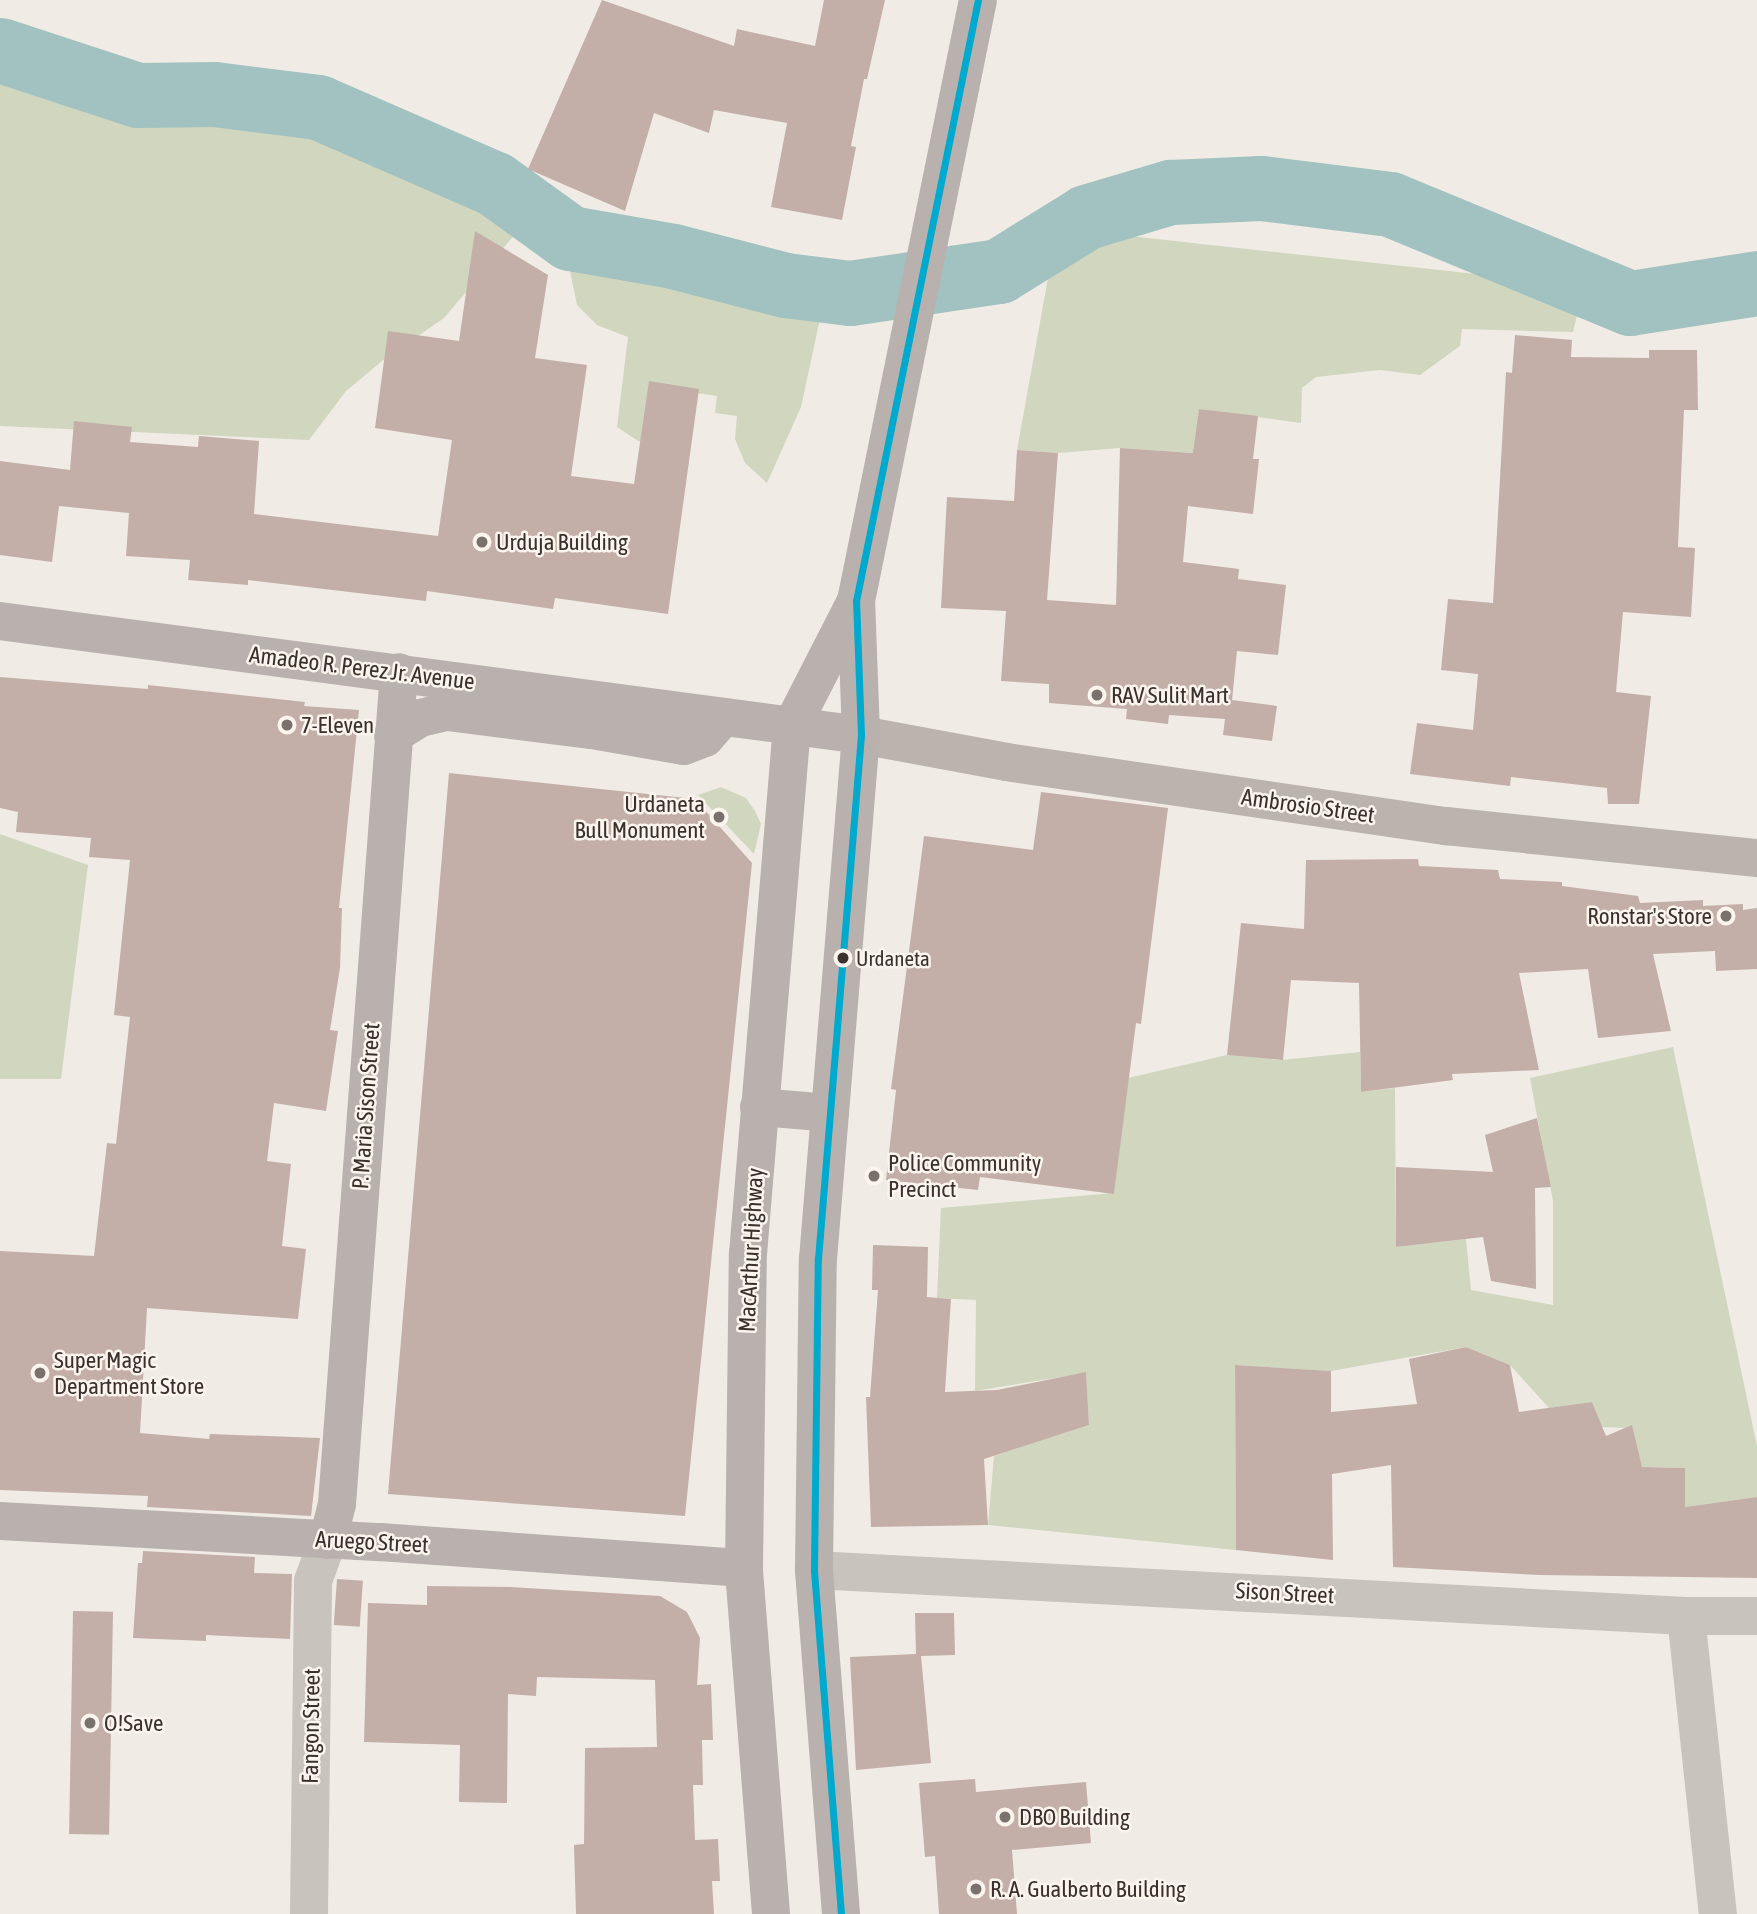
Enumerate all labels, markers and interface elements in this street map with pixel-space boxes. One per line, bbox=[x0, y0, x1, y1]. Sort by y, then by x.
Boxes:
place label: Urduja Building bbox=[496, 528, 628, 556]
marker: Urduja Building bbox=[474, 534, 490, 550]
street label: Amadeo R. Perez Jr. Avenue bbox=[248, 640, 476, 696]
place label: RAV Sulit Mart bbox=[1111, 681, 1229, 709]
marker: RAV Sulit Mart bbox=[1089, 687, 1105, 703]
place label: 7-Eleven bbox=[301, 711, 374, 739]
marker: 7-Eleven bbox=[279, 717, 295, 733]
street label: Ambrosio Street bbox=[1240, 783, 1376, 829]
place label: Urdaneta Bull Monument bbox=[574, 790, 705, 844]
marker: Urdaneta Bull Monument bbox=[711, 809, 727, 825]
place label: Ronstar's Store bbox=[1587, 902, 1712, 930]
marker: Ronstar's Store bbox=[1718, 908, 1734, 924]
place label: Urdaneta bbox=[856, 945, 930, 971]
marker: Urdaneta bbox=[836, 951, 850, 965]
street label: P. Maria Sison Street bbox=[346, 1022, 386, 1190]
place label: Police Community Precinct bbox=[888, 1149, 1041, 1203]
street label: MacArthur Highway bbox=[733, 1167, 769, 1333]
marker: Police Community Precinct bbox=[866, 1168, 882, 1184]
place label: Super Magic Department Store bbox=[54, 1346, 204, 1400]
marker: Super Magic Department Store bbox=[32, 1365, 48, 1381]
street label: Aruego Street bbox=[315, 1525, 429, 1559]
street label: Sison Street bbox=[1235, 1577, 1335, 1609]
street label: Fangon Street bbox=[296, 1668, 326, 1784]
place label: O!Save bbox=[104, 1709, 163, 1737]
marker: O!Save bbox=[82, 1715, 98, 1731]
place label: DBO Building bbox=[1019, 1803, 1130, 1831]
marker: DBO Building bbox=[997, 1809, 1013, 1825]
place label: R. A. Gualberto Building bbox=[990, 1875, 1186, 1903]
marker: R. A. Gualberto Building bbox=[968, 1881, 984, 1897]

